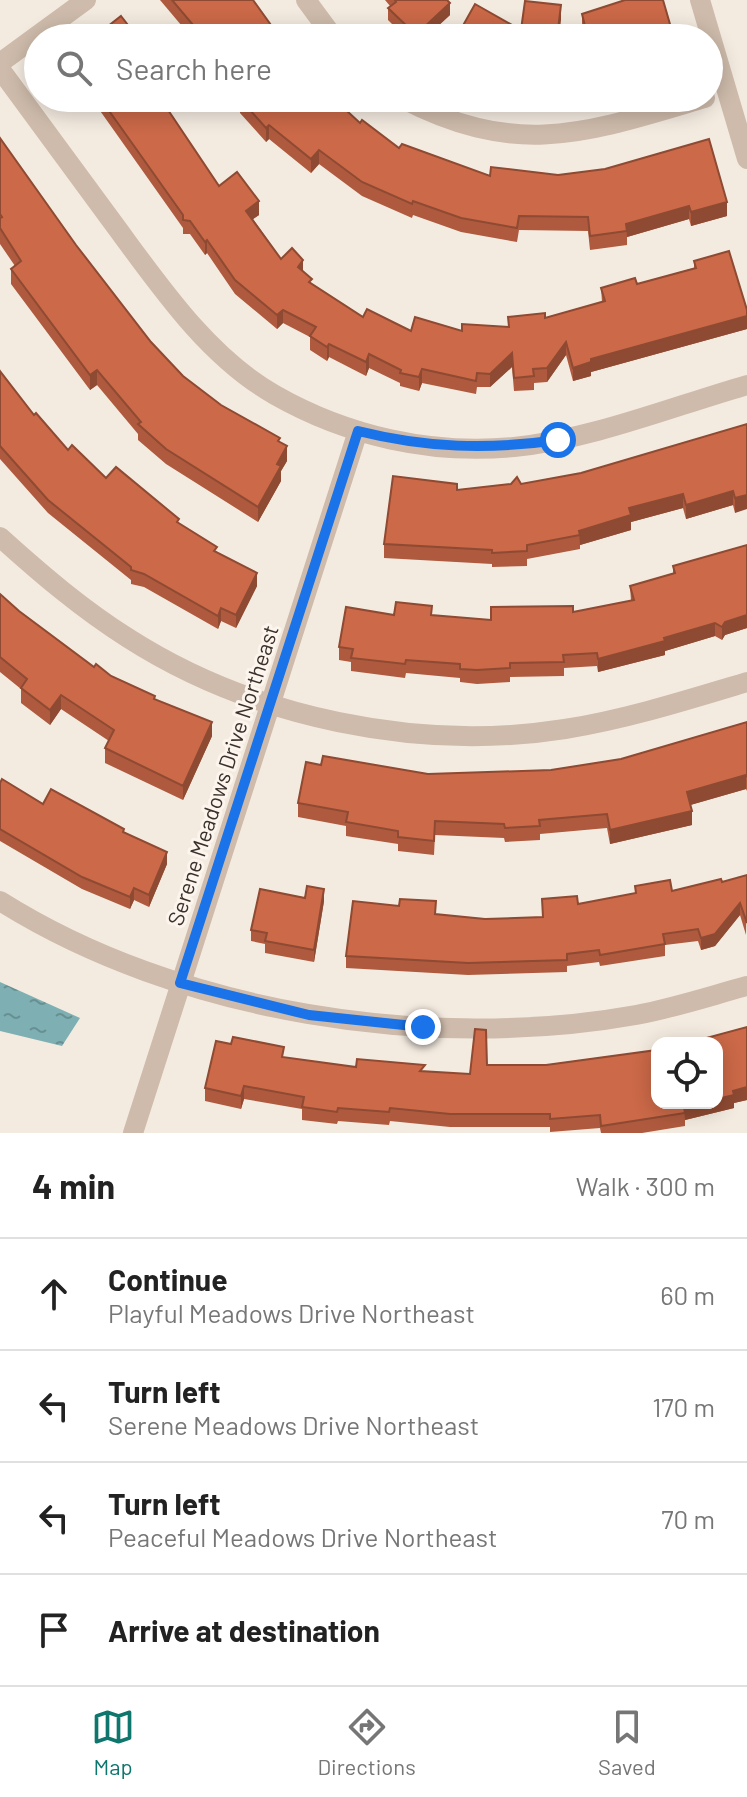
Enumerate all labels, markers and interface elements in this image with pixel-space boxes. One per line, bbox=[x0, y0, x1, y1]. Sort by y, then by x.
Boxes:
search box bbox=[24, 24, 723, 112]
icon: search bbox=[52, 46, 96, 90]
text: Search here bbox=[116, 50, 272, 86]
route start bbox=[540, 422, 576, 458]
street label: Serene Meadows Drive Northeast bbox=[161, 622, 283, 928]
route end bbox=[405, 1009, 441, 1045]
map controls bbox=[651, 1037, 723, 1109]
button: locate bbox=[651, 1037, 723, 1109]
text: 4 min bbox=[32, 1165, 115, 1206]
text: Walk · 300 m bbox=[576, 1170, 715, 1201]
text: Continue bbox=[108, 1261, 228, 1297]
icon: ahead bbox=[32, 1272, 76, 1316]
text: 60 m bbox=[660, 1279, 715, 1310]
text: Playful Meadows Drive Northeast bbox=[108, 1297, 475, 1328]
text: Turn left bbox=[108, 1373, 221, 1409]
icon: left bbox=[32, 1384, 76, 1428]
text: 170 m bbox=[652, 1391, 715, 1422]
text: Serene Meadows Drive Northeast bbox=[108, 1409, 479, 1440]
text: Turn left bbox=[108, 1485, 221, 1521]
icon: left bbox=[32, 1496, 76, 1540]
text: 70 m bbox=[661, 1503, 715, 1534]
text: Peaceful Meadows Drive Northeast bbox=[108, 1521, 497, 1552]
icon: arrive bbox=[32, 1608, 76, 1652]
text: Arrive at destination bbox=[108, 1612, 380, 1648]
tab: Map bbox=[91, 1705, 135, 1779]
tab: Directions bbox=[317, 1705, 416, 1779]
tab: Saved bbox=[598, 1705, 656, 1779]

